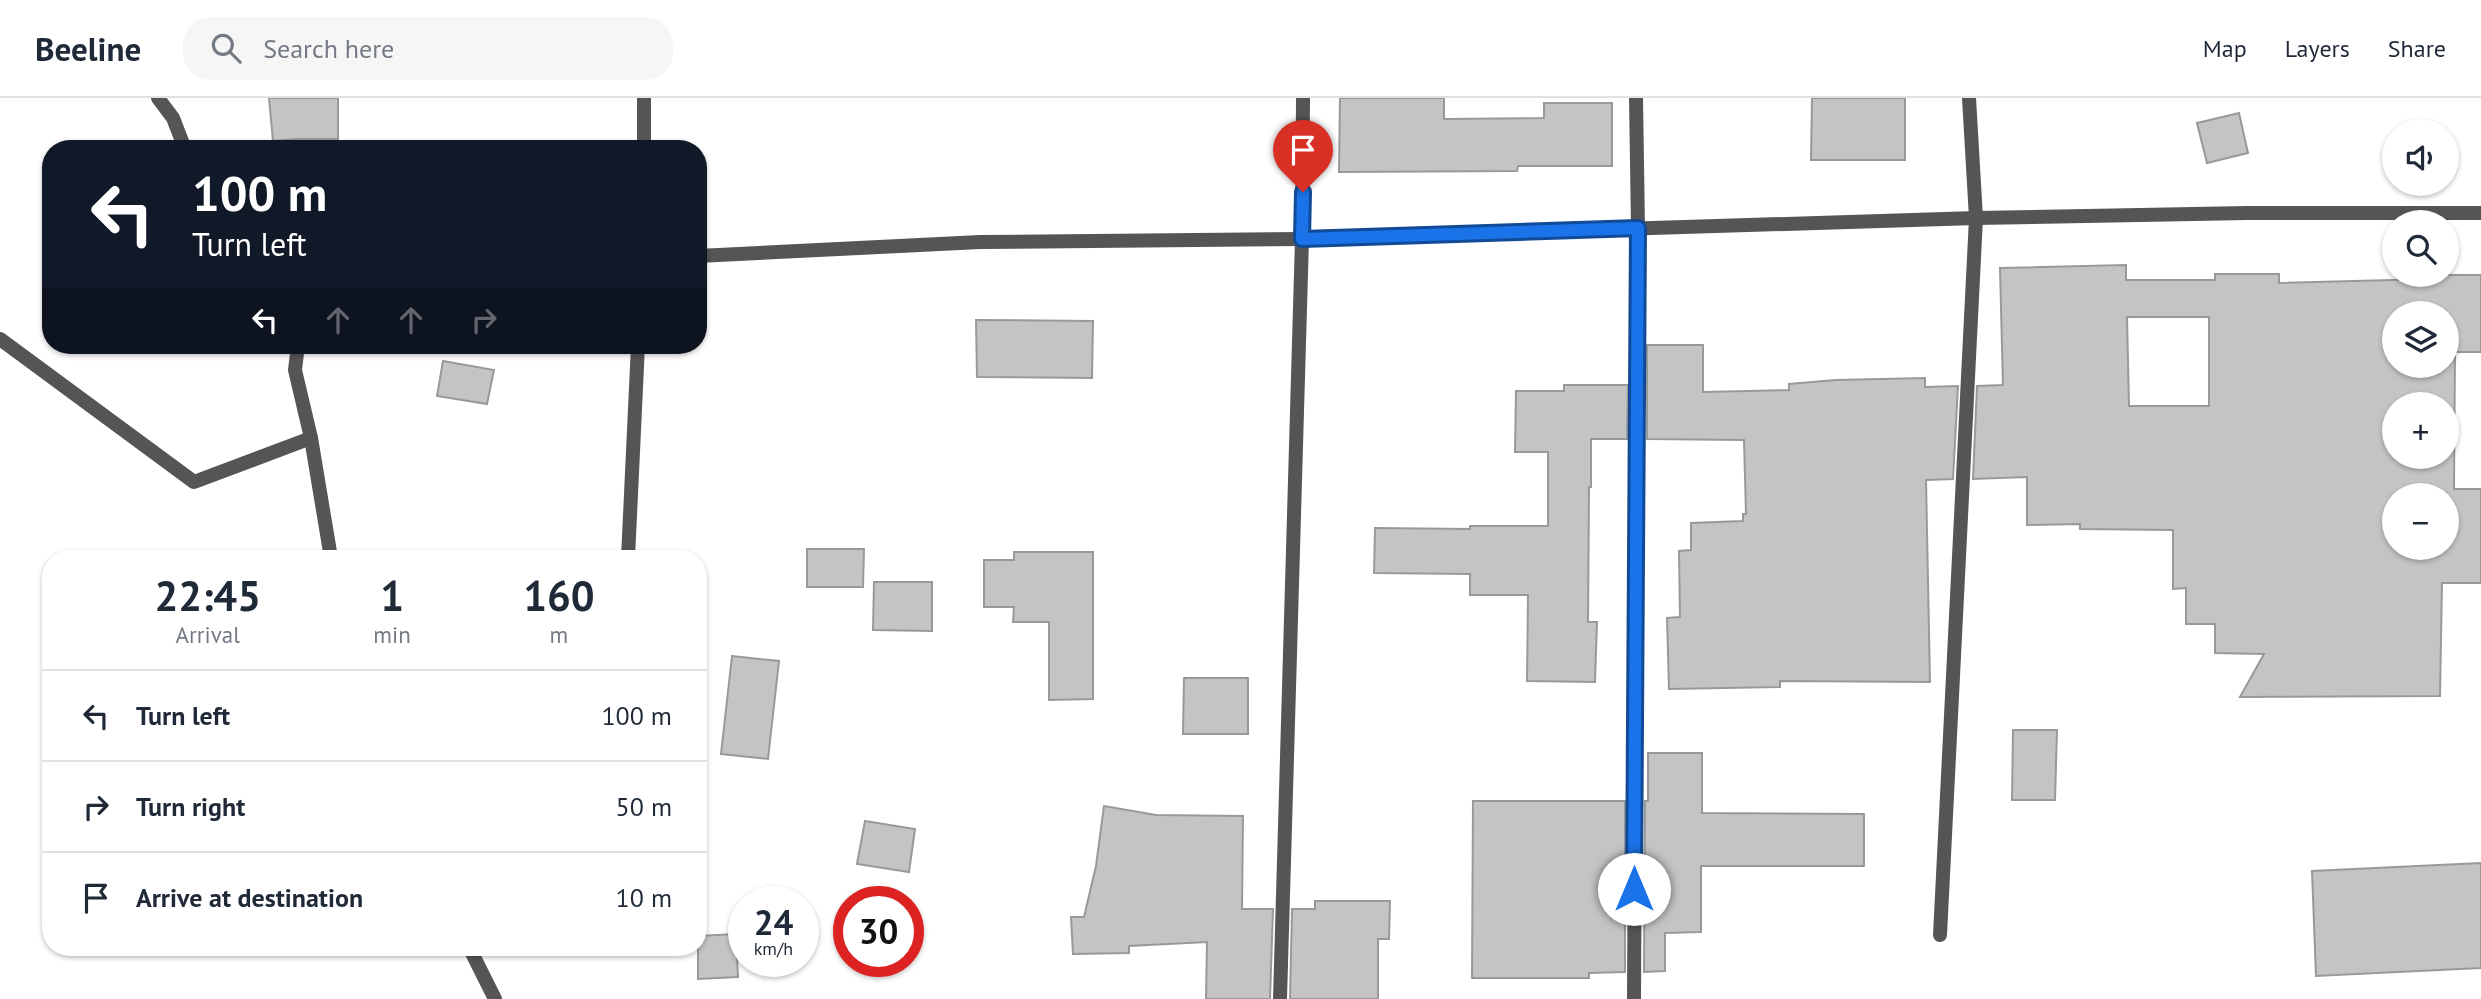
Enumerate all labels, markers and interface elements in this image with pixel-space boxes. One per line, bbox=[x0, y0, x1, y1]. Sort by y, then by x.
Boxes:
search box bbox=[183, 17, 673, 80]
text: Beeline bbox=[35, 27, 141, 70]
icon: search bbox=[207, 29, 245, 67]
text: Search here bbox=[263, 32, 394, 65]
text: Map bbox=[2203, 33, 2247, 64]
text: Layers bbox=[2285, 33, 2350, 64]
text: Share bbox=[2388, 33, 2446, 64]
map controls bbox=[2382, 119, 2459, 560]
button: sound bbox=[2382, 119, 2459, 196]
pin bbox=[1273, 120, 1333, 192]
icon: arrive bbox=[1284, 131, 1322, 169]
text: 100 m bbox=[192, 161, 327, 225]
icon: left bbox=[77, 168, 168, 259]
button: search bbox=[2382, 210, 2459, 287]
text: Turn left bbox=[192, 223, 307, 265]
icon: left bbox=[246, 301, 284, 339]
icon: ahead bbox=[319, 301, 357, 339]
icon: ahead bbox=[392, 301, 430, 339]
icon: right bbox=[465, 301, 503, 339]
button: layers bbox=[2382, 301, 2459, 378]
button: + bbox=[2382, 392, 2459, 469]
button: − bbox=[2382, 483, 2459, 560]
text: 22:45 bbox=[154, 568, 261, 623]
text: 1 bbox=[380, 568, 404, 623]
text: 160 bbox=[523, 568, 595, 623]
text: Arrival bbox=[175, 620, 240, 649]
text: min bbox=[373, 620, 411, 649]
text: m bbox=[550, 620, 568, 649]
icon: left bbox=[77, 697, 115, 735]
text: Turn left bbox=[136, 699, 230, 732]
text: 100 m bbox=[601, 699, 672, 732]
icon: right bbox=[77, 788, 115, 826]
text: Turn right bbox=[136, 790, 245, 823]
text: 50 m bbox=[616, 790, 672, 823]
position arrow bbox=[1597, 852, 1671, 926]
icon: arrive bbox=[77, 879, 115, 917]
text: Arrive at destination bbox=[136, 881, 363, 914]
text: 10 m bbox=[616, 881, 672, 914]
speed limit sign: 30 bbox=[833, 886, 924, 977]
text: 24 bbox=[754, 899, 793, 945]
text: km/h bbox=[754, 937, 793, 960]

